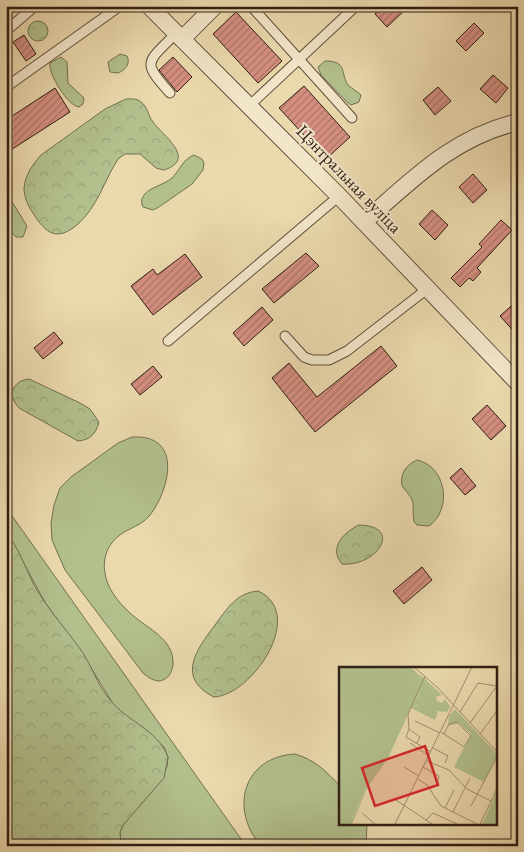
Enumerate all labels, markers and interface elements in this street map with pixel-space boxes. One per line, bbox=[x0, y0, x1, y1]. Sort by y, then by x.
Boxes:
street label: Цэнтральная вуліца bbox=[292, 119, 408, 238]
inset map bbox=[339, 667, 496, 824]

